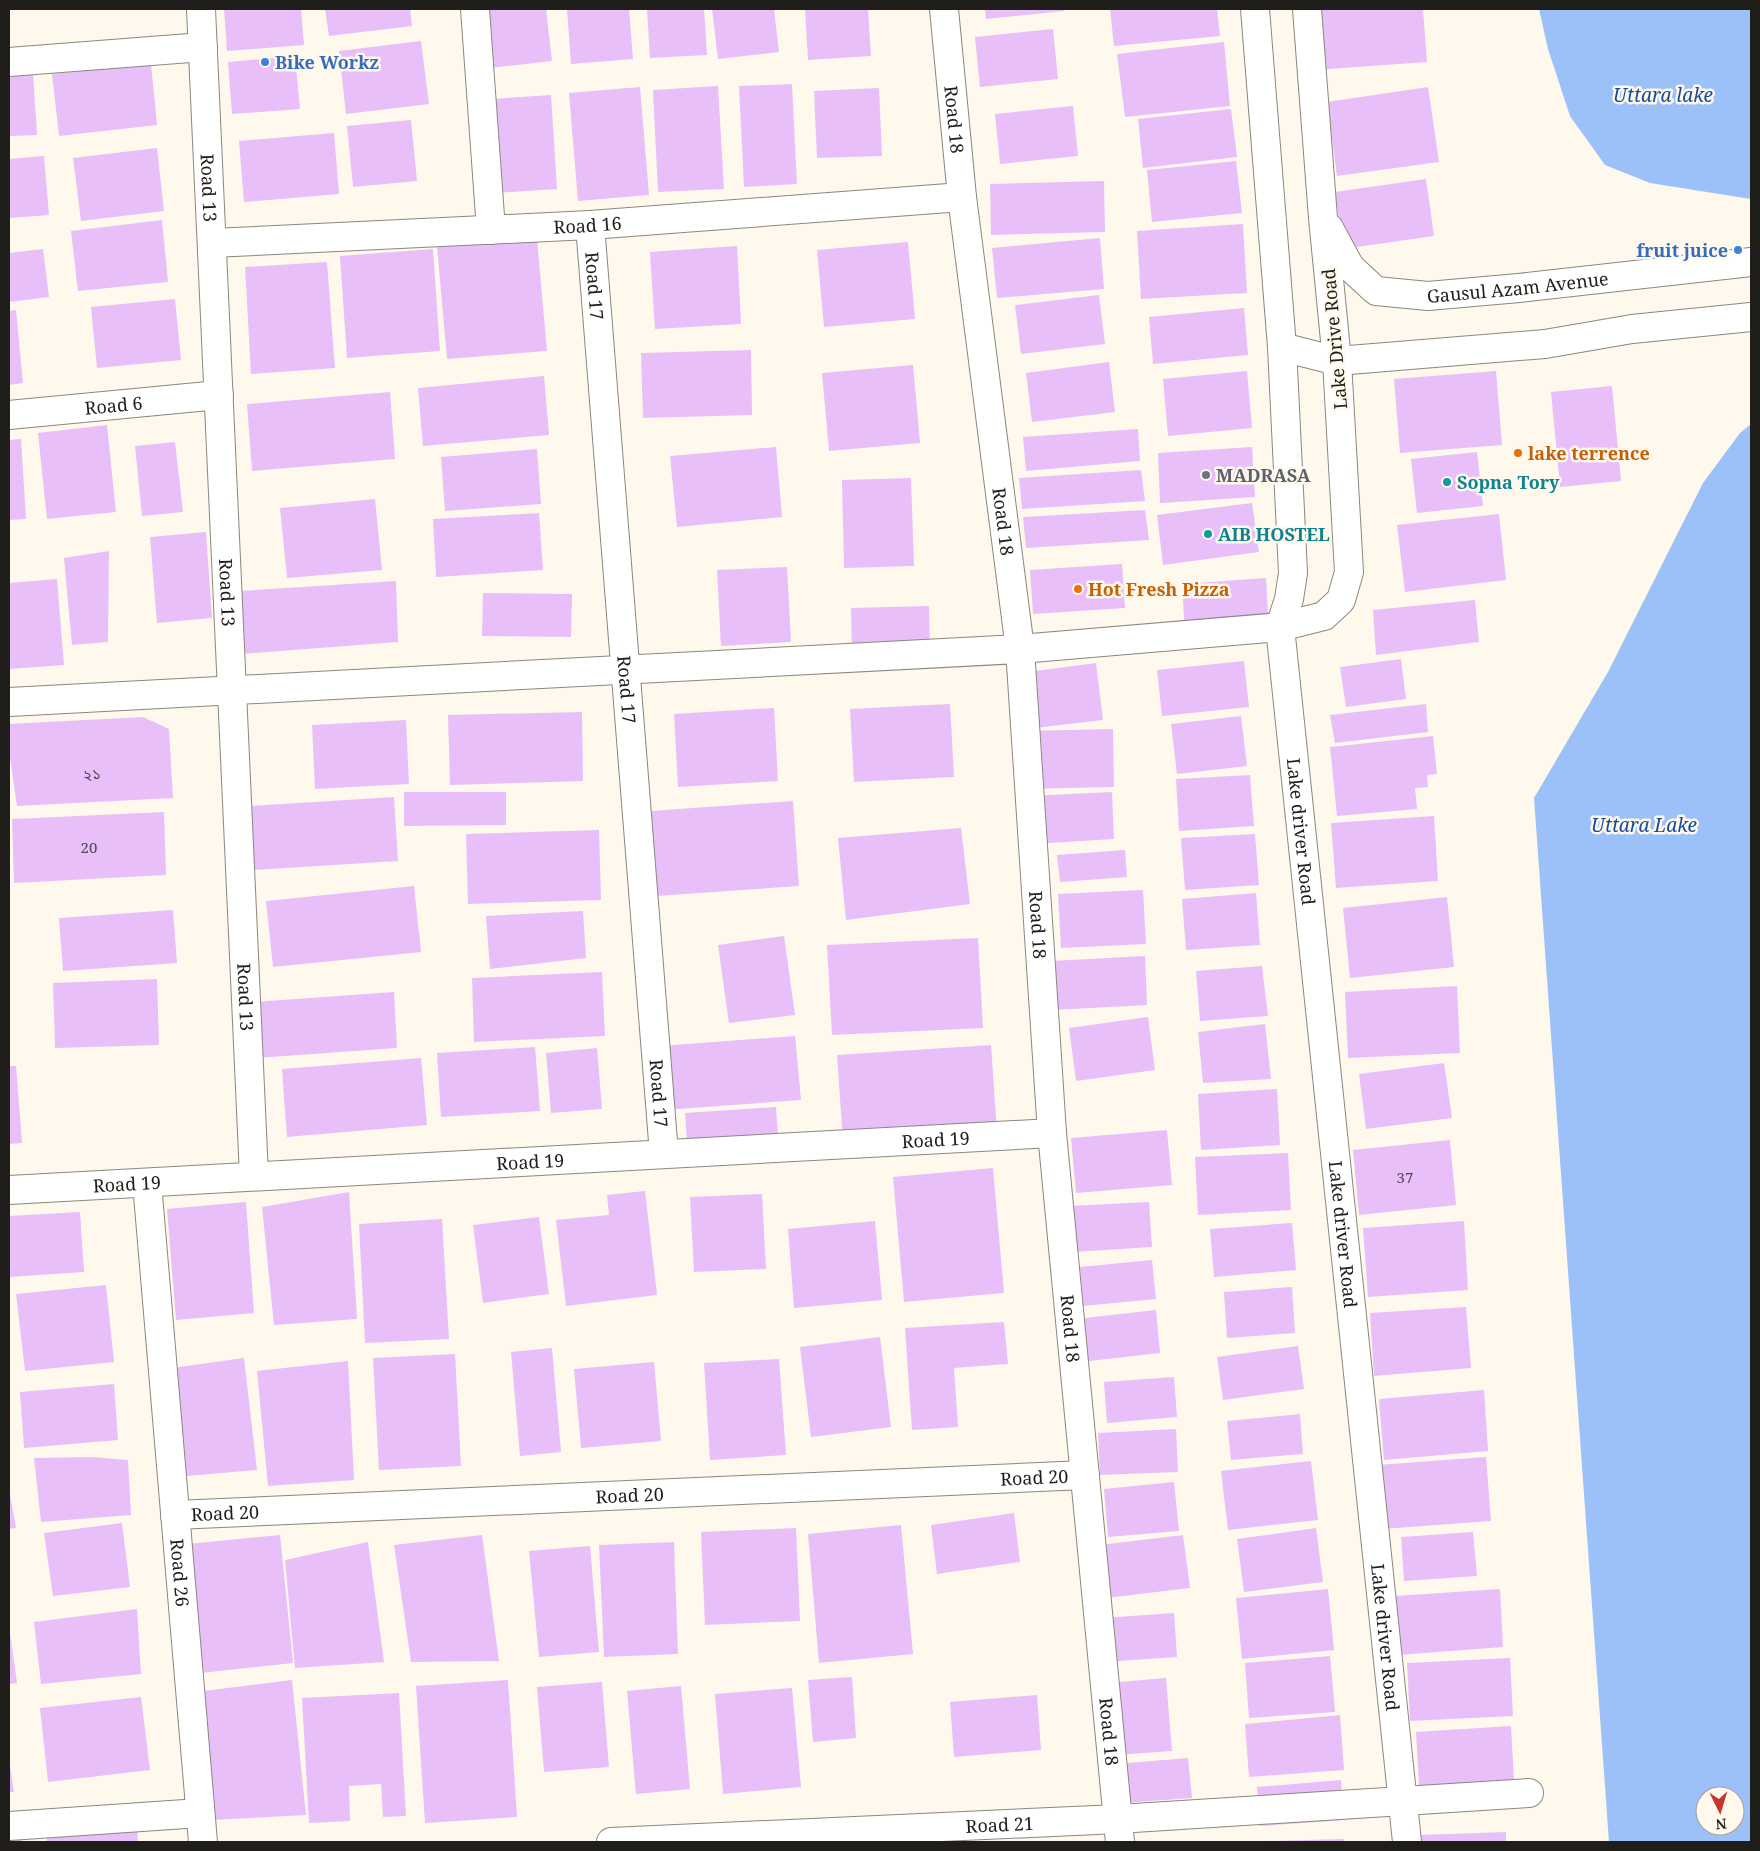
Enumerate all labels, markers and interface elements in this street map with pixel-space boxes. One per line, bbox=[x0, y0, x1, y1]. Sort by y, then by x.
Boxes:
place label: Bike Workz bbox=[275, 50, 379, 74]
marker: Bike Workz bbox=[259, 56, 271, 68]
water label: Uttara lake bbox=[1613, 82, 1713, 108]
street label: Road 18 bbox=[939, 84, 970, 155]
street label: Road 13 bbox=[196, 153, 223, 222]
street label: Road 16 bbox=[553, 211, 622, 239]
place label: fruit juice bbox=[1637, 238, 1728, 262]
marker: fruit juice bbox=[1732, 244, 1744, 256]
street label: Road 17 bbox=[580, 251, 610, 321]
street label: Gausul Azam Avenue bbox=[1426, 266, 1610, 308]
street label: Lake Drive Road bbox=[1316, 268, 1352, 410]
street label: Road 6 bbox=[83, 390, 144, 420]
place label: lake terrence bbox=[1528, 441, 1650, 465]
marker: lake terrence bbox=[1512, 447, 1524, 459]
place label: MADRASA bbox=[1216, 463, 1311, 487]
marker: MADRASA bbox=[1200, 469, 1212, 481]
place label: Sopna Tory bbox=[1457, 470, 1560, 494]
marker: Sopna Tory bbox=[1441, 476, 1453, 488]
street label: Road 18 bbox=[987, 486, 1020, 557]
place label: AIB HOSTEL bbox=[1218, 522, 1330, 546]
marker: AIB HOSTEL bbox=[1202, 528, 1214, 540]
street label: Road 13 bbox=[214, 558, 241, 627]
place label: Hot Fresh Pizza bbox=[1088, 577, 1230, 601]
marker: Hot Fresh Pizza bbox=[1072, 583, 1084, 595]
street label: Road 17 bbox=[612, 655, 642, 724]
street label: Lake driver Road bbox=[1282, 757, 1321, 906]
house number: ২১ bbox=[83, 764, 101, 784]
water label: Uttara Lake bbox=[1591, 812, 1697, 838]
house number: 20 bbox=[81, 837, 97, 857]
street label: Road 18 bbox=[1024, 890, 1052, 960]
street label: Road 13 bbox=[232, 962, 259, 1032]
street label: Road 17 bbox=[644, 1058, 674, 1128]
street label: Road 19 bbox=[901, 1126, 970, 1153]
street label: Road 19 bbox=[496, 1148, 565, 1175]
street label: Lake driver Road bbox=[1324, 1160, 1363, 1309]
house number: 37 bbox=[1397, 1167, 1413, 1187]
street label: Road 19 bbox=[92, 1170, 162, 1197]
street label: Road 18 bbox=[1056, 1293, 1086, 1364]
street label: Road 20 bbox=[1000, 1464, 1069, 1491]
street label: Road 20 bbox=[595, 1482, 664, 1509]
street label: Road 20 bbox=[190, 1499, 260, 1526]
street label: Road 26 bbox=[165, 1538, 195, 1608]
street label: Lake driver Road bbox=[1366, 1562, 1405, 1712]
street label: Road 18 bbox=[1094, 1697, 1125, 1767]
north arrow bbox=[1695, 1786, 1745, 1836]
street label: Road 21 bbox=[965, 1811, 1034, 1838]
text: N bbox=[1715, 1815, 1728, 1834]

